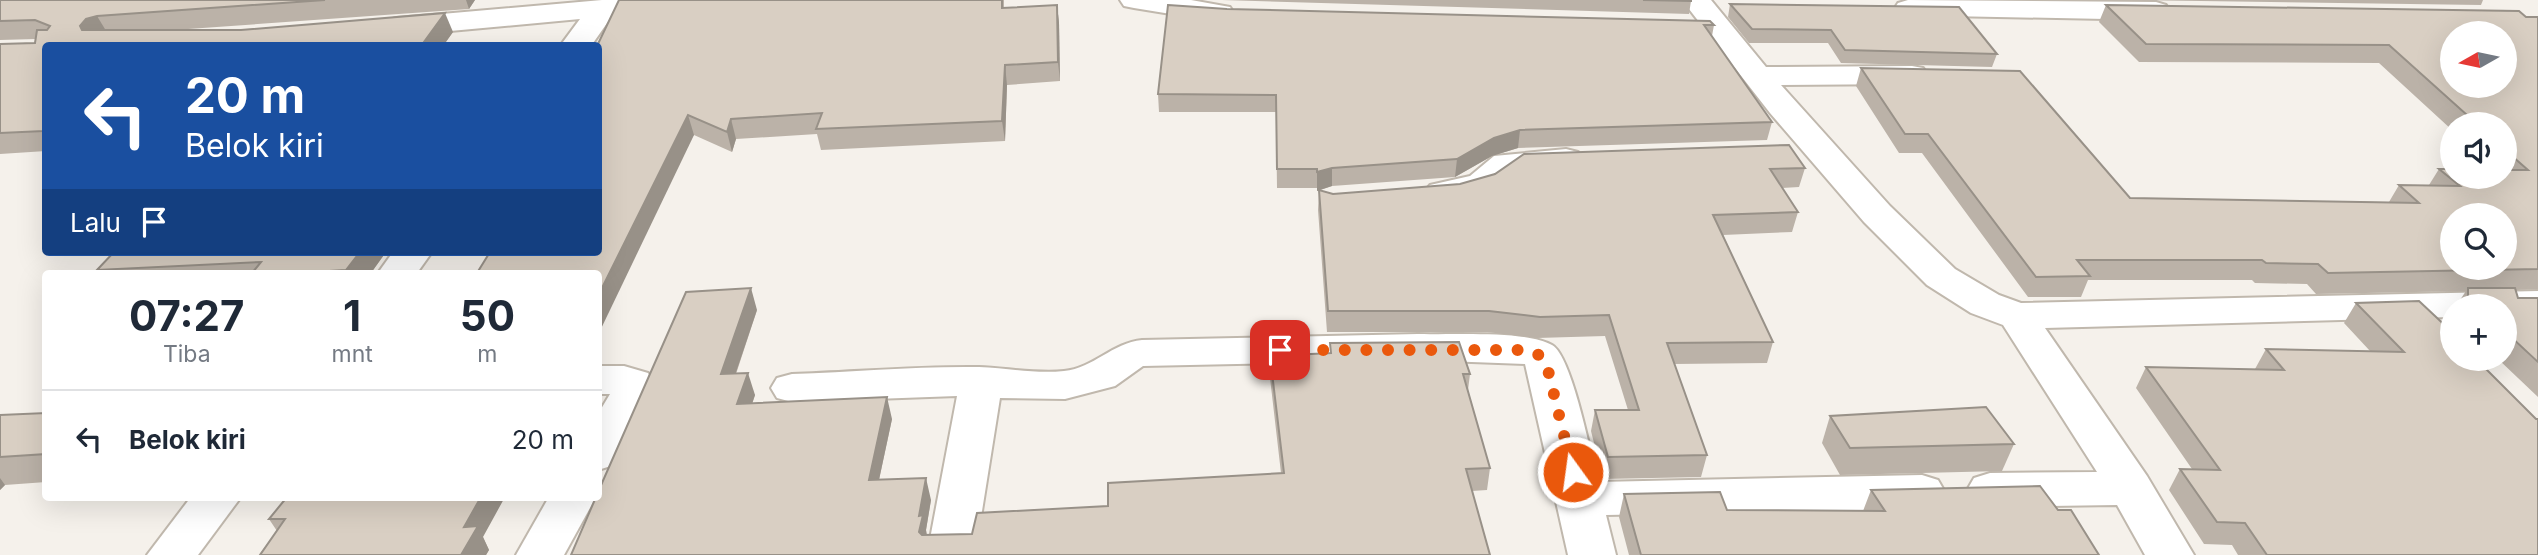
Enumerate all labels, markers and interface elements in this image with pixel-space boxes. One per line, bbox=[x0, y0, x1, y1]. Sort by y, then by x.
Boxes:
north arrow bbox=[2440, 21, 2516, 98]
map controls bbox=[2440, 21, 2517, 371]
text: 20 m bbox=[185, 66, 305, 125]
icon: left bbox=[70, 70, 161, 161]
button: sound bbox=[2440, 112, 2517, 189]
text: Belok kiri bbox=[185, 126, 324, 165]
icon: arrive bbox=[135, 203, 173, 241]
button: search bbox=[2440, 203, 2517, 280]
text: Lalu bbox=[70, 207, 121, 238]
text: 07:27 bbox=[129, 290, 244, 341]
text: 1 bbox=[343, 290, 361, 341]
text: 50 bbox=[460, 290, 515, 341]
button: + bbox=[2440, 294, 2517, 371]
pin bbox=[1250, 320, 1310, 380]
icon: arrive bbox=[1261, 331, 1299, 369]
text: Tiba bbox=[163, 340, 211, 368]
text: mnt bbox=[331, 340, 373, 368]
text: m bbox=[477, 340, 497, 368]
icon: left bbox=[70, 420, 108, 458]
text: Belok kiri bbox=[129, 424, 246, 455]
text: 20 m bbox=[512, 424, 574, 455]
position arrow bbox=[1536, 435, 1610, 509]

